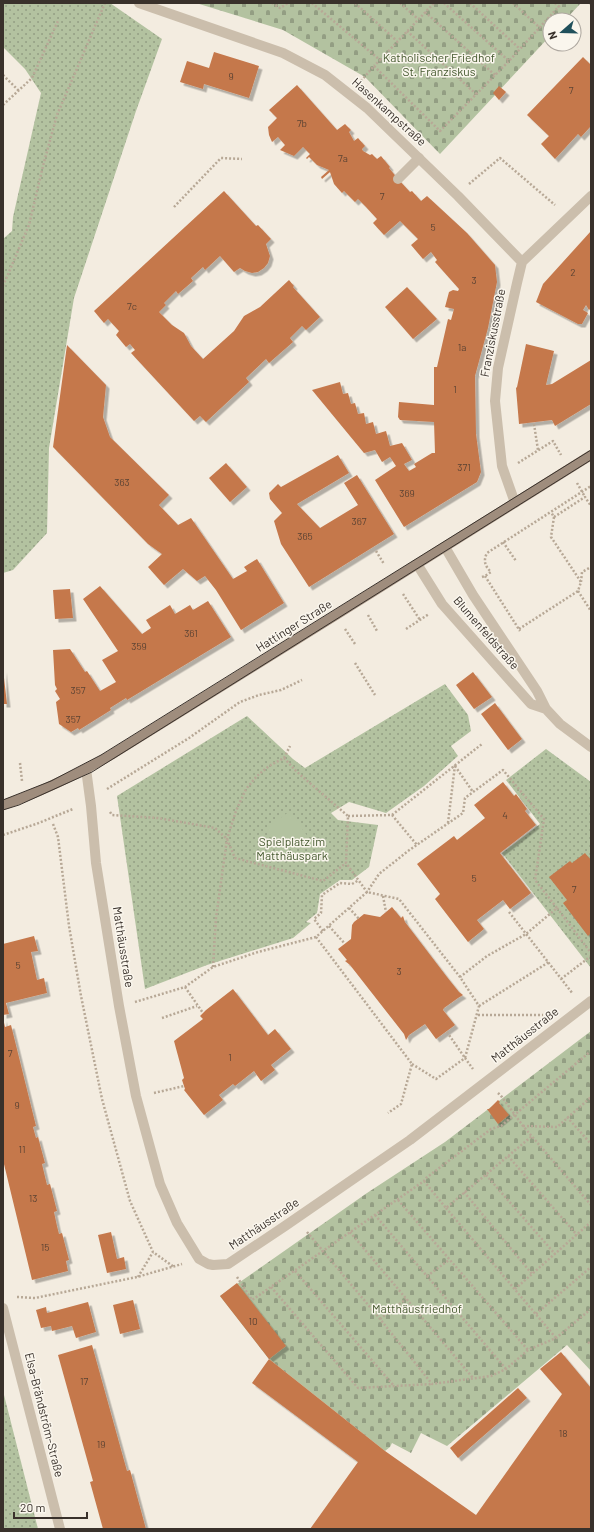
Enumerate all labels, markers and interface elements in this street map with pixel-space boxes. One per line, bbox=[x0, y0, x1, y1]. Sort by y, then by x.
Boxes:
north arrow bbox=[542, 12, 582, 52]
text: N bbox=[545, 30, 559, 41]
park label: Katholischer Friedhof St. Franziskus bbox=[383, 50, 495, 78]
house number: 9 bbox=[228, 70, 234, 82]
street label: Hasenkampstraße bbox=[350, 74, 430, 148]
house number: 7 bbox=[569, 84, 574, 96]
house number: 7b bbox=[297, 117, 307, 129]
house number: 7a bbox=[338, 152, 348, 164]
house number: 7 bbox=[380, 190, 385, 202]
house number: 5 bbox=[430, 221, 436, 233]
house number: 2 bbox=[570, 266, 576, 278]
house number: 3 bbox=[471, 274, 477, 286]
street label: Franziskusstraße bbox=[477, 288, 507, 378]
house number: 7c bbox=[127, 300, 137, 312]
house number: 1a bbox=[458, 341, 466, 353]
house number: 1 bbox=[453, 383, 457, 395]
house number: 371 bbox=[457, 461, 471, 473]
house number: 363 bbox=[114, 476, 130, 488]
house number: 369 bbox=[399, 487, 415, 499]
house number: 367 bbox=[351, 515, 367, 527]
house number: 365 bbox=[297, 530, 313, 542]
street label: Blumenfeldstraße bbox=[451, 593, 522, 672]
street label: Hattinger Straße bbox=[253, 596, 334, 654]
house number: 361 bbox=[184, 627, 198, 639]
house number: 359 bbox=[131, 640, 147, 652]
house number: 357 bbox=[70, 684, 86, 696]
house number: 357 bbox=[65, 713, 81, 725]
house number: 4 bbox=[502, 809, 508, 821]
park label: Spielplatz im Matthäuspark bbox=[256, 834, 328, 862]
house number: 5 bbox=[471, 872, 477, 884]
house number: 7 bbox=[572, 883, 577, 895]
street label: Matthäusstraße bbox=[111, 905, 137, 988]
house number: 5 bbox=[15, 959, 21, 971]
house number: 3 bbox=[396, 965, 402, 977]
street label: Matthäusstraße bbox=[488, 1004, 561, 1065]
house number: 7 bbox=[8, 1047, 13, 1059]
house number: 1 bbox=[228, 1051, 232, 1063]
house number: 9 bbox=[14, 1099, 20, 1111]
house number: 11 bbox=[18, 1143, 26, 1155]
house number: 13 bbox=[29, 1192, 37, 1204]
street label: Matthäusstraße bbox=[226, 1195, 301, 1252]
house number: 15 bbox=[41, 1241, 49, 1253]
park label: Matthäusfriedhof bbox=[372, 1301, 462, 1315]
house number: 10 bbox=[248, 1315, 258, 1327]
street label: Elsa-Brändström-Straße bbox=[23, 1351, 67, 1479]
house number: 17 bbox=[80, 1375, 88, 1387]
house number: 18 bbox=[559, 1427, 567, 1439]
house number: 19 bbox=[97, 1438, 105, 1450]
scale bar bbox=[14, 1494, 87, 1520]
text: 20 m bbox=[20, 1500, 46, 1514]

